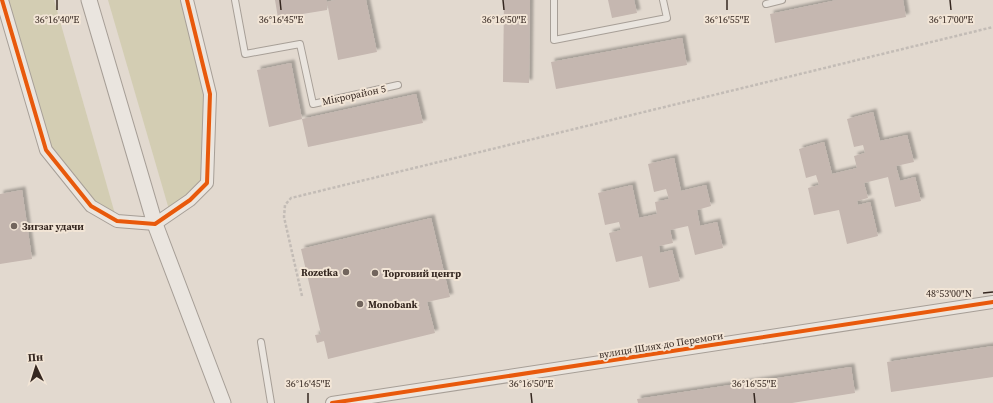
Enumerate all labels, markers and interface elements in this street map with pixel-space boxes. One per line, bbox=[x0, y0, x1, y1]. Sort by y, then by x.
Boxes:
text: 36°16'40"E bbox=[35, 13, 79, 26]
text: 36°16'45"E bbox=[259, 13, 303, 26]
text: 36°16'50"E bbox=[482, 13, 526, 26]
text: 36°16'55"E bbox=[705, 13, 749, 26]
text: 36°17'00"E bbox=[929, 13, 973, 26]
street label: Мікрорайон 5 bbox=[321, 82, 387, 108]
place label: Зигзаг удачи bbox=[22, 220, 84, 233]
marker: Зигзаг удачи bbox=[9, 221, 19, 231]
place label: Rozetka bbox=[301, 266, 339, 279]
marker: Rozetka bbox=[341, 267, 351, 277]
place label: Торговий центр bbox=[383, 267, 461, 280]
marker: Торговий центр bbox=[370, 268, 380, 278]
text: 48°53'00"N bbox=[926, 287, 972, 300]
place label: Monobank bbox=[368, 298, 418, 311]
marker: Monobank bbox=[355, 299, 365, 309]
street label: вулиця Шлях до Перемоги bbox=[598, 329, 725, 361]
north arrow bbox=[16, 347, 56, 387]
text: Пн bbox=[27, 350, 44, 366]
text: 36°16'45"E bbox=[286, 377, 330, 390]
text: 36°16'50"E bbox=[509, 377, 553, 390]
text: 36°16'55"E bbox=[732, 377, 776, 390]

